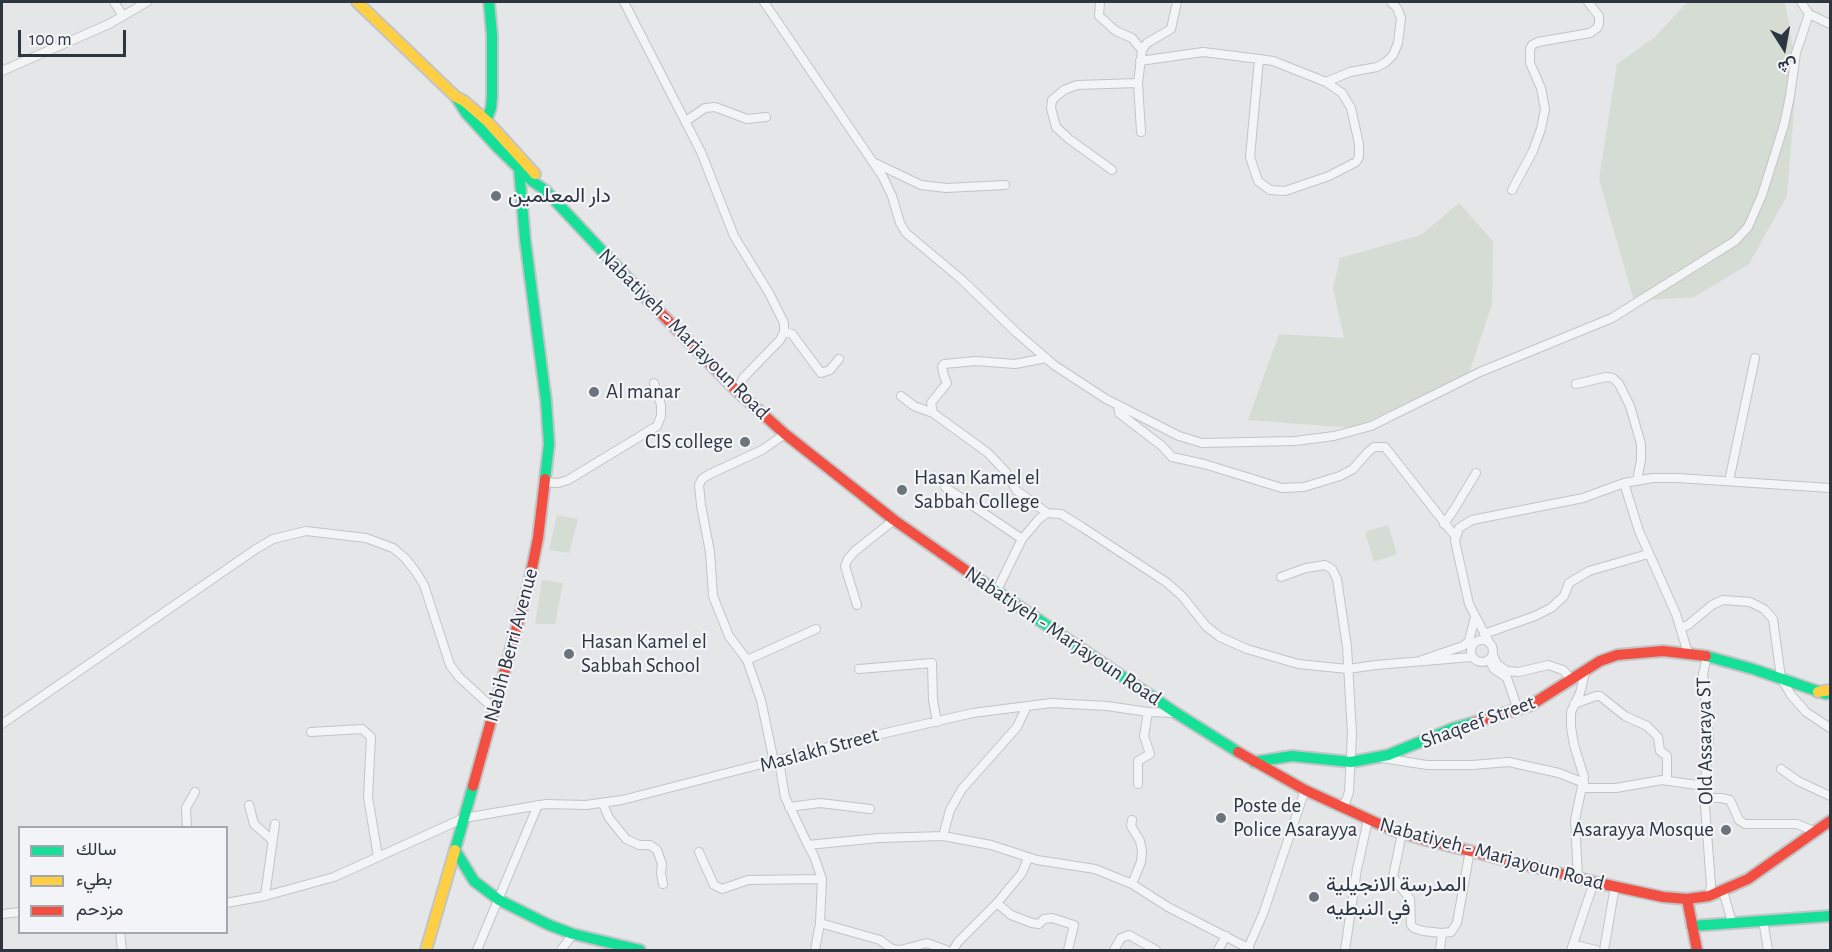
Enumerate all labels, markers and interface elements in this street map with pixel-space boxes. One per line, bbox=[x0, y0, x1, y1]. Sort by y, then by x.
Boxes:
scale bar bbox=[21, 18, 129, 56]
north arrow bbox=[1754, 18, 1814, 78]
text: 100 m bbox=[29, 31, 72, 49]
text: ش bbox=[1776, 56, 1798, 75]
place label: دار المعلمين bbox=[508, 183, 611, 209]
marker: دار المعلمين bbox=[489, 189, 503, 203]
street label: Nabatiyeh - Marjayoun Road bbox=[593, 243, 775, 425]
place label: Al manar bbox=[606, 379, 680, 405]
marker: Al manar bbox=[587, 385, 601, 399]
place label: CIS college bbox=[645, 429, 733, 455]
marker: CIS college bbox=[738, 435, 752, 449]
place label: Hasan Kamel el Sabbah College bbox=[914, 465, 1040, 515]
marker: Hasan Kamel el Sabbah College bbox=[895, 483, 909, 497]
street label: Nabatiyeh - Marjayoun Road bbox=[960, 561, 1166, 711]
street label: Nabih Berri Avenue bbox=[478, 565, 544, 725]
place label: Hasan Kamel el Sabbah School bbox=[581, 629, 707, 679]
marker: Hasan Kamel el Sabbah School bbox=[562, 647, 576, 661]
street label: Old Assaraya ST bbox=[1691, 677, 1719, 805]
street label: Shaqeef Street bbox=[1417, 690, 1539, 754]
street label: Maslakh Street bbox=[757, 722, 881, 778]
place label: Poste de Police Asarayya bbox=[1233, 793, 1358, 843]
marker: Poste de Police Asarayya bbox=[1214, 811, 1228, 825]
street label: Nabatiyeh - Marjayoun Road bbox=[1377, 812, 1607, 896]
place label: Asarayya Mosque bbox=[1573, 817, 1714, 843]
marker: Asarayya Mosque bbox=[1719, 823, 1733, 837]
legend bbox=[18, 826, 228, 934]
text: سالك bbox=[76, 841, 116, 859]
text: بطيء bbox=[76, 871, 112, 889]
place label: المدرسة الانجيلية في النبطيه bbox=[1326, 872, 1466, 922]
marker: المدرسة الانجيلية في النبطيه bbox=[1307, 890, 1321, 904]
text: مزدحم bbox=[76, 901, 123, 919]

